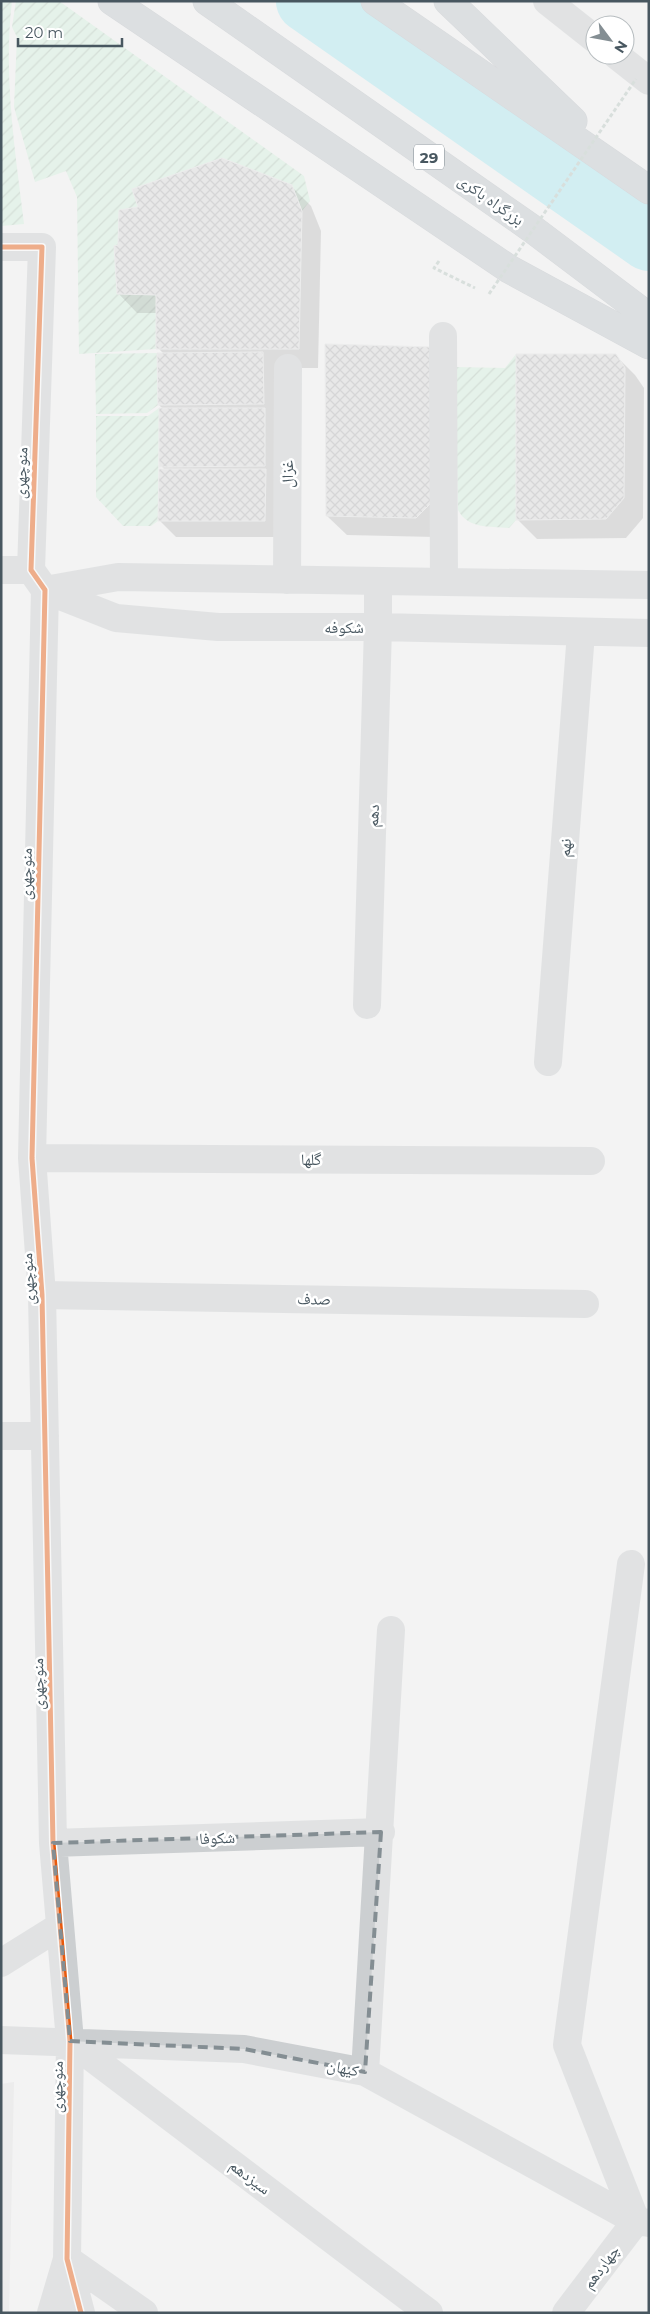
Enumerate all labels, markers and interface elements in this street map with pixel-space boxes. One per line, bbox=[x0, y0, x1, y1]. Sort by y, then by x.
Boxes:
scale bar bbox=[18, 15, 121, 47]
north arrow bbox=[585, 15, 635, 65]
text: 20 m bbox=[25, 23, 63, 42]
text: N bbox=[610, 37, 632, 56]
road number: 29 bbox=[414, 144, 444, 170]
street label: بزرگراه باکری bbox=[454, 170, 528, 230]
street label: منوچهری bbox=[11, 447, 32, 499]
street label: غزال bbox=[278, 460, 298, 488]
street label: شکوفه bbox=[324, 618, 364, 637]
street label: دهم bbox=[363, 804, 384, 828]
street label: نهم bbox=[555, 838, 576, 858]
street label: منوچهری bbox=[16, 848, 37, 900]
street label: گلها bbox=[301, 1150, 322, 1169]
street label: منوچهری bbox=[17, 1252, 40, 1306]
street label: صدف bbox=[297, 1289, 331, 1309]
street label: منوچهری bbox=[28, 1658, 49, 1710]
street label: شکوفا bbox=[199, 1828, 235, 1848]
street label: کیهان bbox=[325, 2055, 361, 2082]
street label: منوچهری bbox=[47, 2061, 68, 2113]
street label: سیزدهم bbox=[225, 2156, 274, 2199]
street label: چهاردهم bbox=[578, 2241, 624, 2293]

